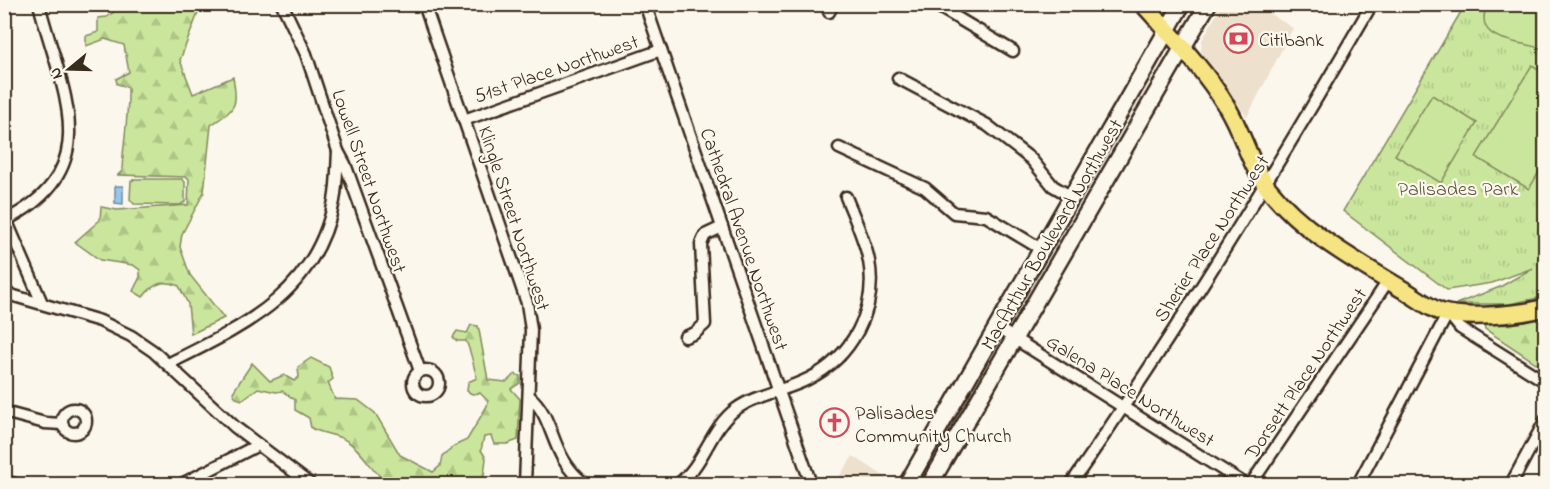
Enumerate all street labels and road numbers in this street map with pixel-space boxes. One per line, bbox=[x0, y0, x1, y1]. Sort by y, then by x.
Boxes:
street label: 51st Place Northwest bbox=[471, 29, 643, 112]
street label: Lowell Street Northwest bbox=[323, 86, 413, 278]
street label: MacArthur Boulevard Northwest bbox=[975, 114, 1132, 356]
street label: Klingle Street Northwest bbox=[468, 123, 556, 315]
street label: Cathedral Avenue Northwest bbox=[691, 125, 794, 355]
street label: Sherier Place Northwest bbox=[1148, 150, 1278, 329]
street label: Dorsett Place Northwest bbox=[1238, 283, 1376, 467]
street label: Galena Place Northwest bbox=[1040, 328, 1220, 456]

